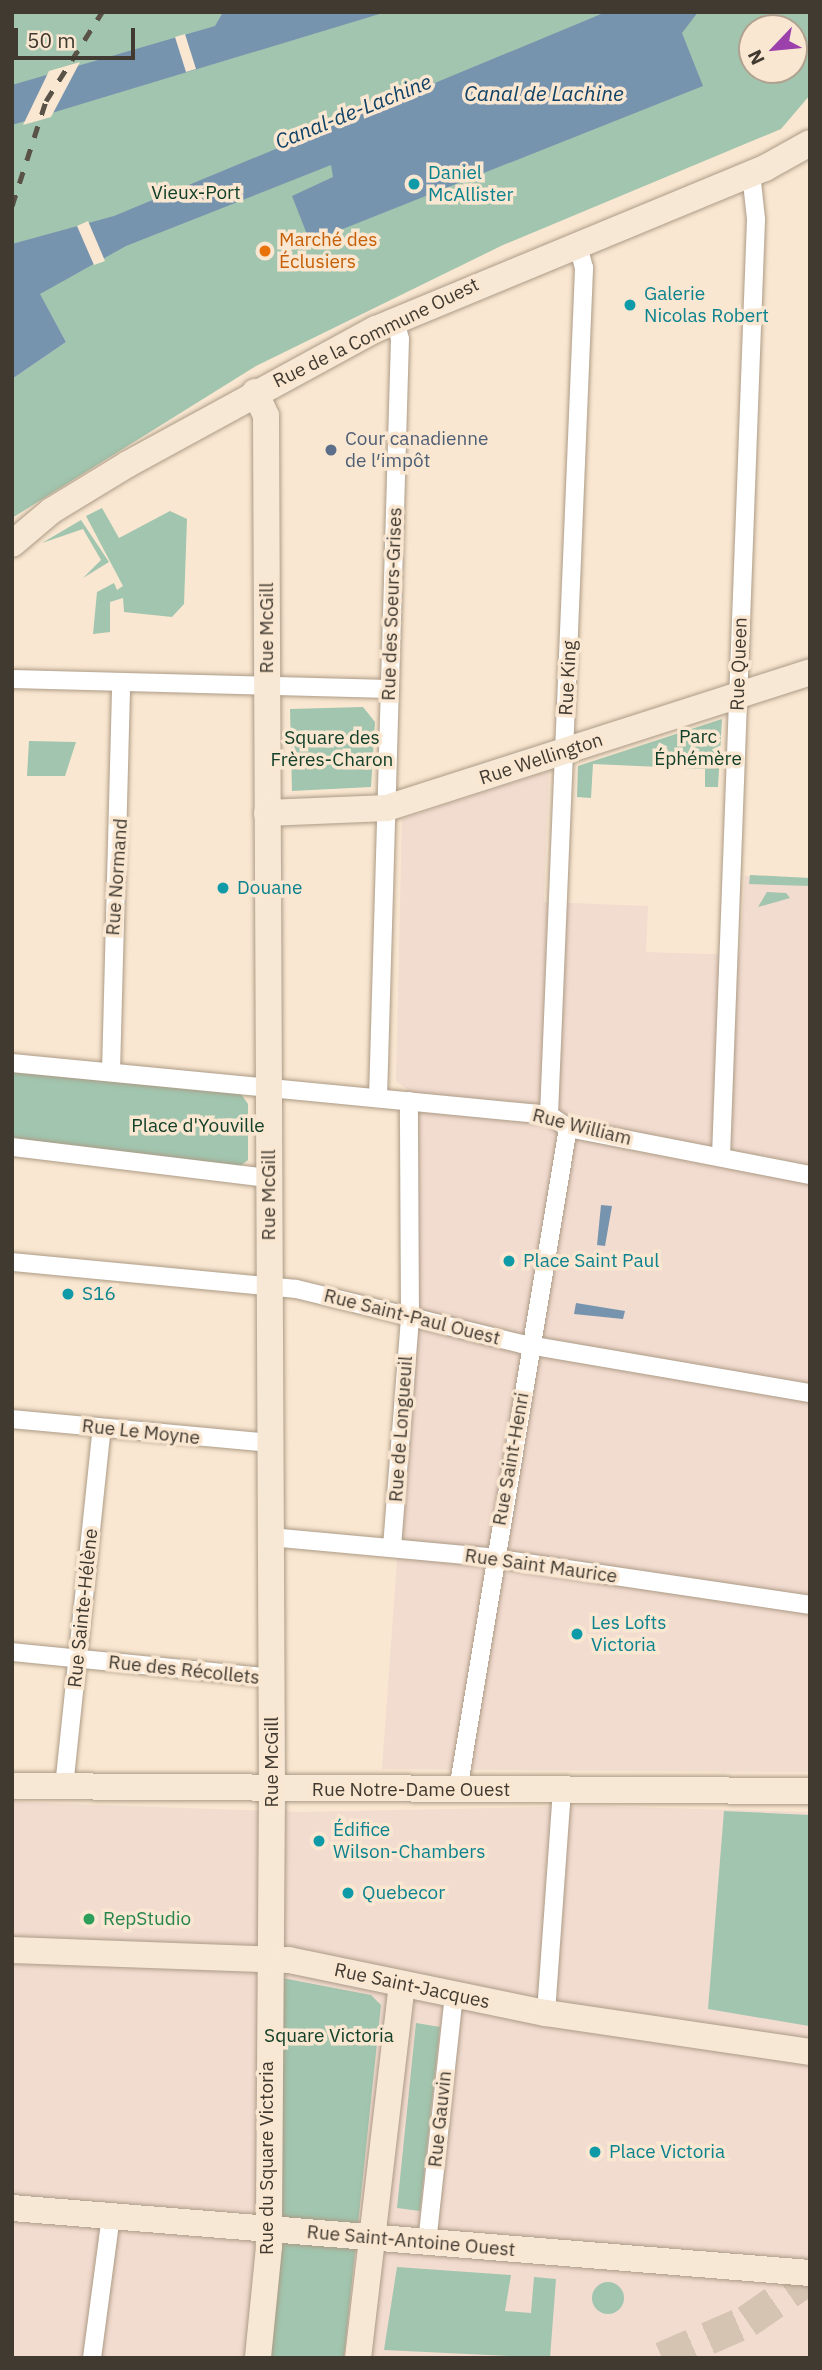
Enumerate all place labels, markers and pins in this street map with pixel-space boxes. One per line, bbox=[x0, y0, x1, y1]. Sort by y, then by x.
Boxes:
place label: Daniel McAllister bbox=[428, 162, 513, 206]
marker: Daniel McAllister bbox=[406, 176, 422, 192]
place label: Marché des Éclusiers bbox=[279, 229, 377, 273]
marker: Marché des Éclusiers bbox=[257, 243, 273, 259]
place label: Galerie Nicolas Robert bbox=[644, 283, 769, 327]
marker: Galerie Nicolas Robert bbox=[622, 297, 638, 313]
place label: Cour canadienne de l′impôt bbox=[345, 428, 489, 472]
marker: Cour canadienne de l′impôt bbox=[323, 442, 339, 458]
place label: Douane bbox=[237, 877, 303, 899]
marker: Douane bbox=[215, 880, 231, 896]
place label: Place Saint Paul bbox=[523, 1250, 659, 1272]
marker: Place Saint Paul bbox=[501, 1253, 517, 1269]
place label: S16 bbox=[82, 1283, 116, 1305]
marker: S16 bbox=[60, 1286, 76, 1302]
place label: Les Lofts Victoria bbox=[591, 1612, 666, 1656]
marker: Les Lofts Victoria bbox=[569, 1626, 585, 1642]
place label: Édifice Wilson-Chambers bbox=[333, 1819, 485, 1863]
marker: Édifice Wilson-Chambers bbox=[311, 1833, 327, 1849]
place label: Quebecor bbox=[362, 1882, 445, 1904]
marker: Quebecor bbox=[340, 1885, 356, 1901]
place label: RepStudio bbox=[103, 1908, 191, 1930]
marker: RepStudio bbox=[81, 1911, 97, 1927]
place label: Place Victoria bbox=[609, 2141, 725, 2163]
marker: Place Victoria bbox=[587, 2144, 603, 2160]

